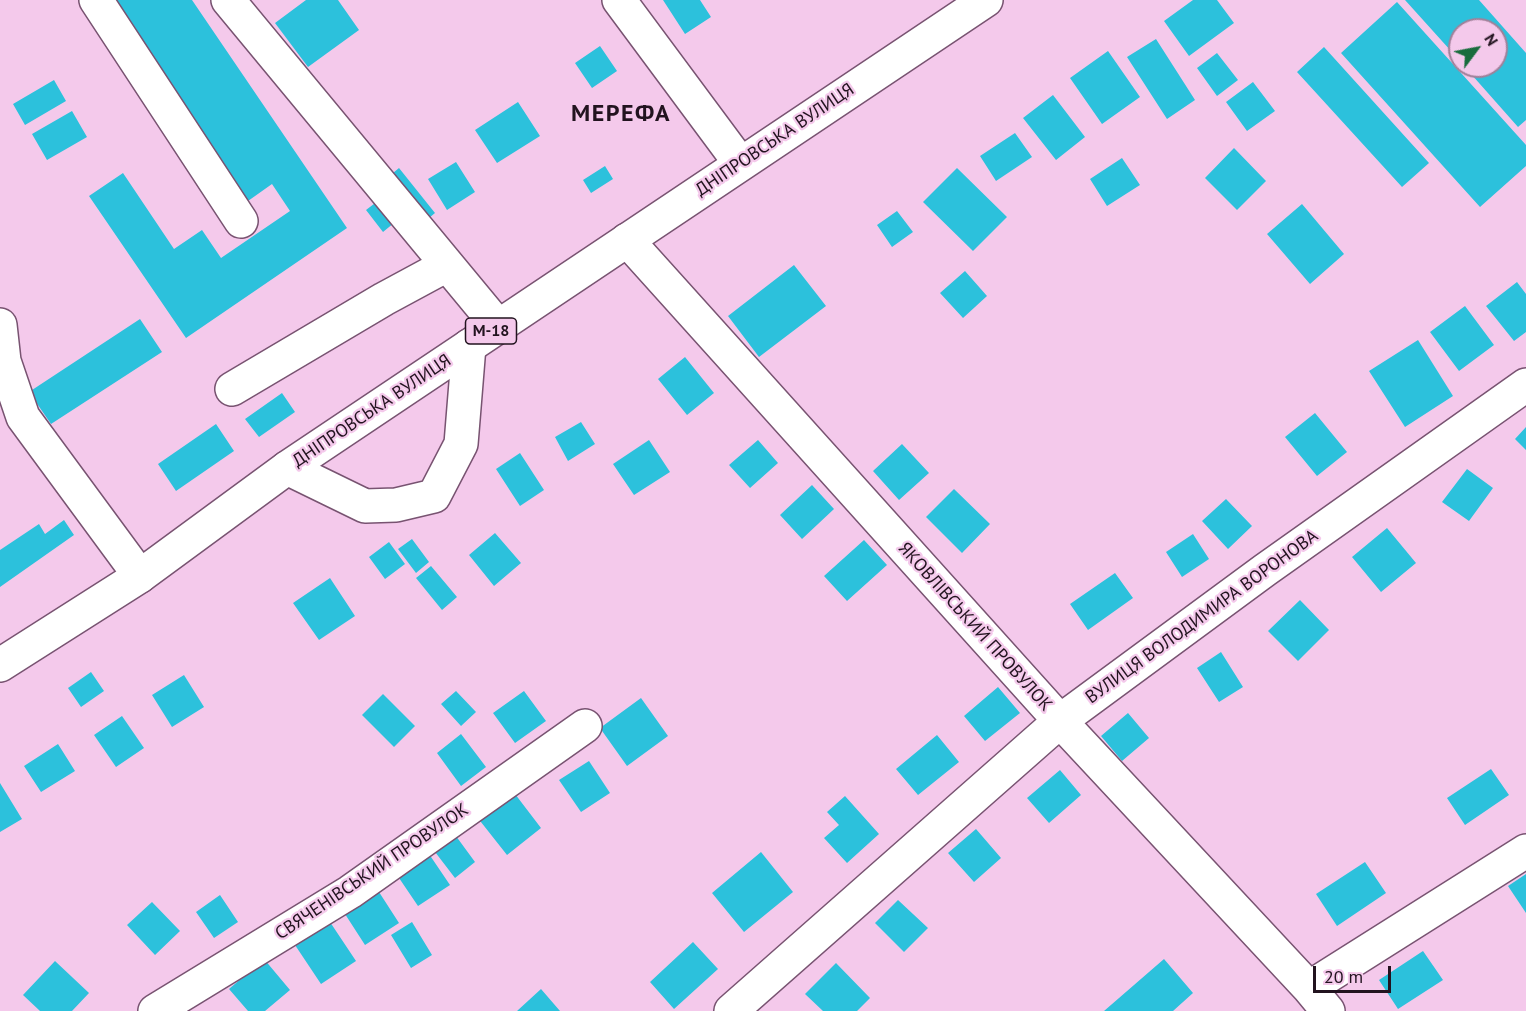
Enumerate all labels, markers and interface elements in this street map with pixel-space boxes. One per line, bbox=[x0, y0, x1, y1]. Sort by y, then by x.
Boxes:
north arrow bbox=[1448, 18, 1508, 78]
text: N bbox=[1480, 30, 1503, 49]
street label: ДНІПРОВСЬКА ВУЛИЦЯ bbox=[692, 79, 858, 201]
district label: МЕРЕФА bbox=[571, 100, 671, 128]
road number: М-18 bbox=[466, 318, 516, 344]
street label: ДНІПРОВСЬКА ВУЛИЦЯ bbox=[289, 350, 455, 472]
street label: ВУЛИЦЯ ВОЛОДИМИРА ВОРОНОВА bbox=[1082, 525, 1322, 709]
street label: ЯКОВЛІВСЬКИЙ ПРОВУЛОК bbox=[893, 538, 1057, 716]
street label: СВЯЧЕНІВСЬКИЙ ПРОВУЛОК bbox=[271, 799, 473, 945]
scale bar bbox=[1316, 954, 1394, 992]
text: 20 m bbox=[1324, 965, 1363, 988]

